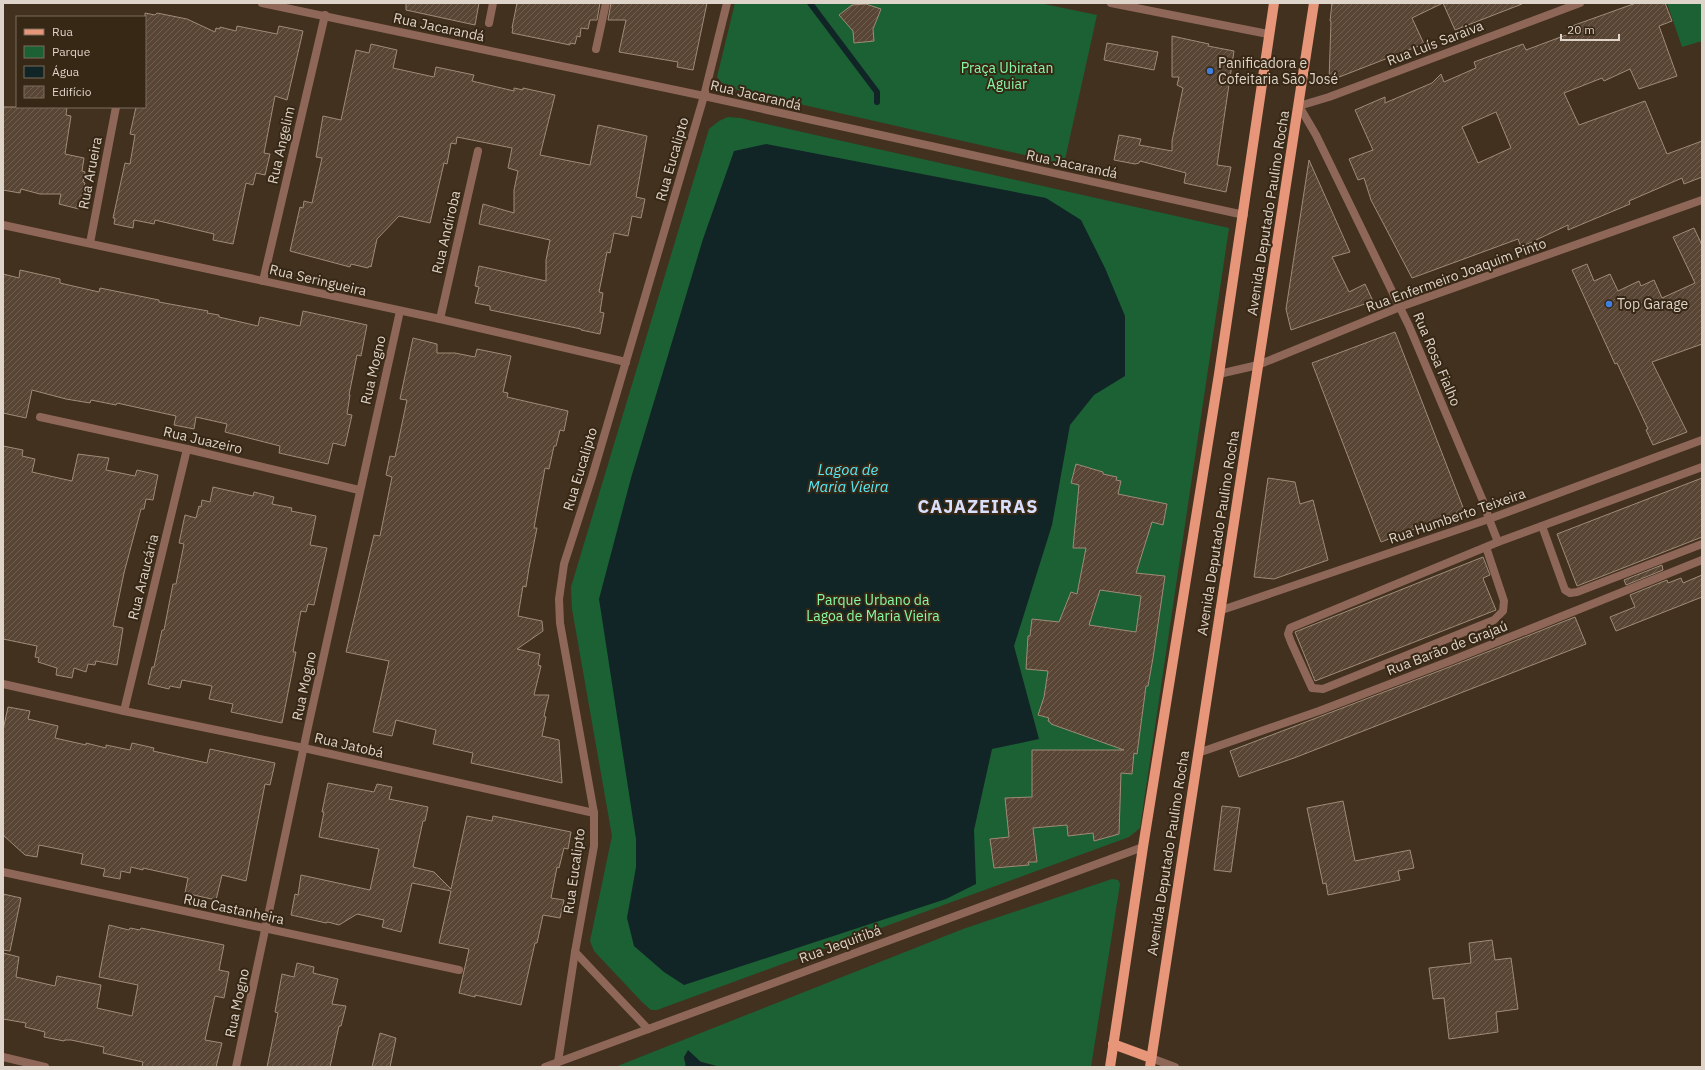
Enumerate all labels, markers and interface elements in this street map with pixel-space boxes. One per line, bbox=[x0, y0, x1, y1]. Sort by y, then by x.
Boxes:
street label: Rua Jacarandá bbox=[392, 9, 487, 46]
legend bbox=[16, 16, 146, 108]
street label: Rua Luís Saraiva bbox=[1384, 16, 1486, 70]
scale bar bbox=[1561, 16, 1619, 42]
text: 20 m bbox=[1567, 22, 1595, 37]
text: Rua bbox=[52, 24, 73, 39]
text: Parque bbox=[52, 44, 91, 59]
place label: Panificadora e Cofeitaria São José bbox=[1218, 54, 1338, 88]
park label: Praça Ubiratan Aguiar bbox=[961, 59, 1053, 93]
text: Água bbox=[52, 64, 80, 79]
marker: Panificadora e Cofeitaria São José bbox=[1205, 66, 1215, 76]
street label: Rua Jacarandá bbox=[709, 76, 804, 114]
text: Edifício bbox=[52, 84, 92, 99]
street label: Rua Angelim bbox=[263, 104, 299, 186]
street label: Avenida Deputado Paulino Rocha bbox=[1243, 109, 1293, 317]
street label: Rua Eucalipto bbox=[651, 115, 693, 203]
street label: Rua Arueira bbox=[74, 135, 106, 211]
street label: Rua Jacarandá bbox=[1025, 146, 1120, 183]
street label: Rua Andiroba bbox=[428, 188, 464, 275]
street label: Rua Enfermeiro Joaquim Pinto bbox=[1363, 234, 1549, 316]
street label: Rua Seringueira bbox=[268, 260, 369, 300]
place label: Top Garage bbox=[1617, 295, 1688, 313]
marker: Top Garage bbox=[1604, 299, 1614, 309]
street label: Rua Rosa Fialho bbox=[1409, 309, 1465, 409]
street label: Rua Mogno bbox=[356, 334, 390, 406]
street label: Rua Juazeiro bbox=[162, 422, 244, 458]
street label: Rua Eucalipto bbox=[559, 425, 601, 513]
street label: Avenida Deputado Paulino Rocha bbox=[1193, 429, 1243, 637]
water label: Lagoa de Maria Vieira bbox=[808, 460, 889, 496]
street label: Rua Humberto Teixeira bbox=[1386, 484, 1528, 548]
district label: CAJAZEIRAS bbox=[918, 495, 1039, 518]
street label: Rua Araucária bbox=[124, 532, 162, 622]
park label: Parque Urbano da Lagoa de Maria Vieira bbox=[806, 591, 940, 625]
street label: Rua Barão de Grajaú bbox=[1384, 617, 1510, 679]
street label: Rua Mogno bbox=[288, 650, 320, 722]
street label: Rua Jatobá bbox=[313, 728, 386, 762]
street label: Avenida Deputado Paulino Rocha bbox=[1143, 749, 1193, 957]
street label: Rua Eucalipto bbox=[559, 827, 589, 915]
street label: Rua Castanheira bbox=[182, 890, 287, 929]
street label: Rua Jequitibá bbox=[796, 921, 884, 967]
street label: Rua Mogno bbox=[221, 967, 253, 1039]

